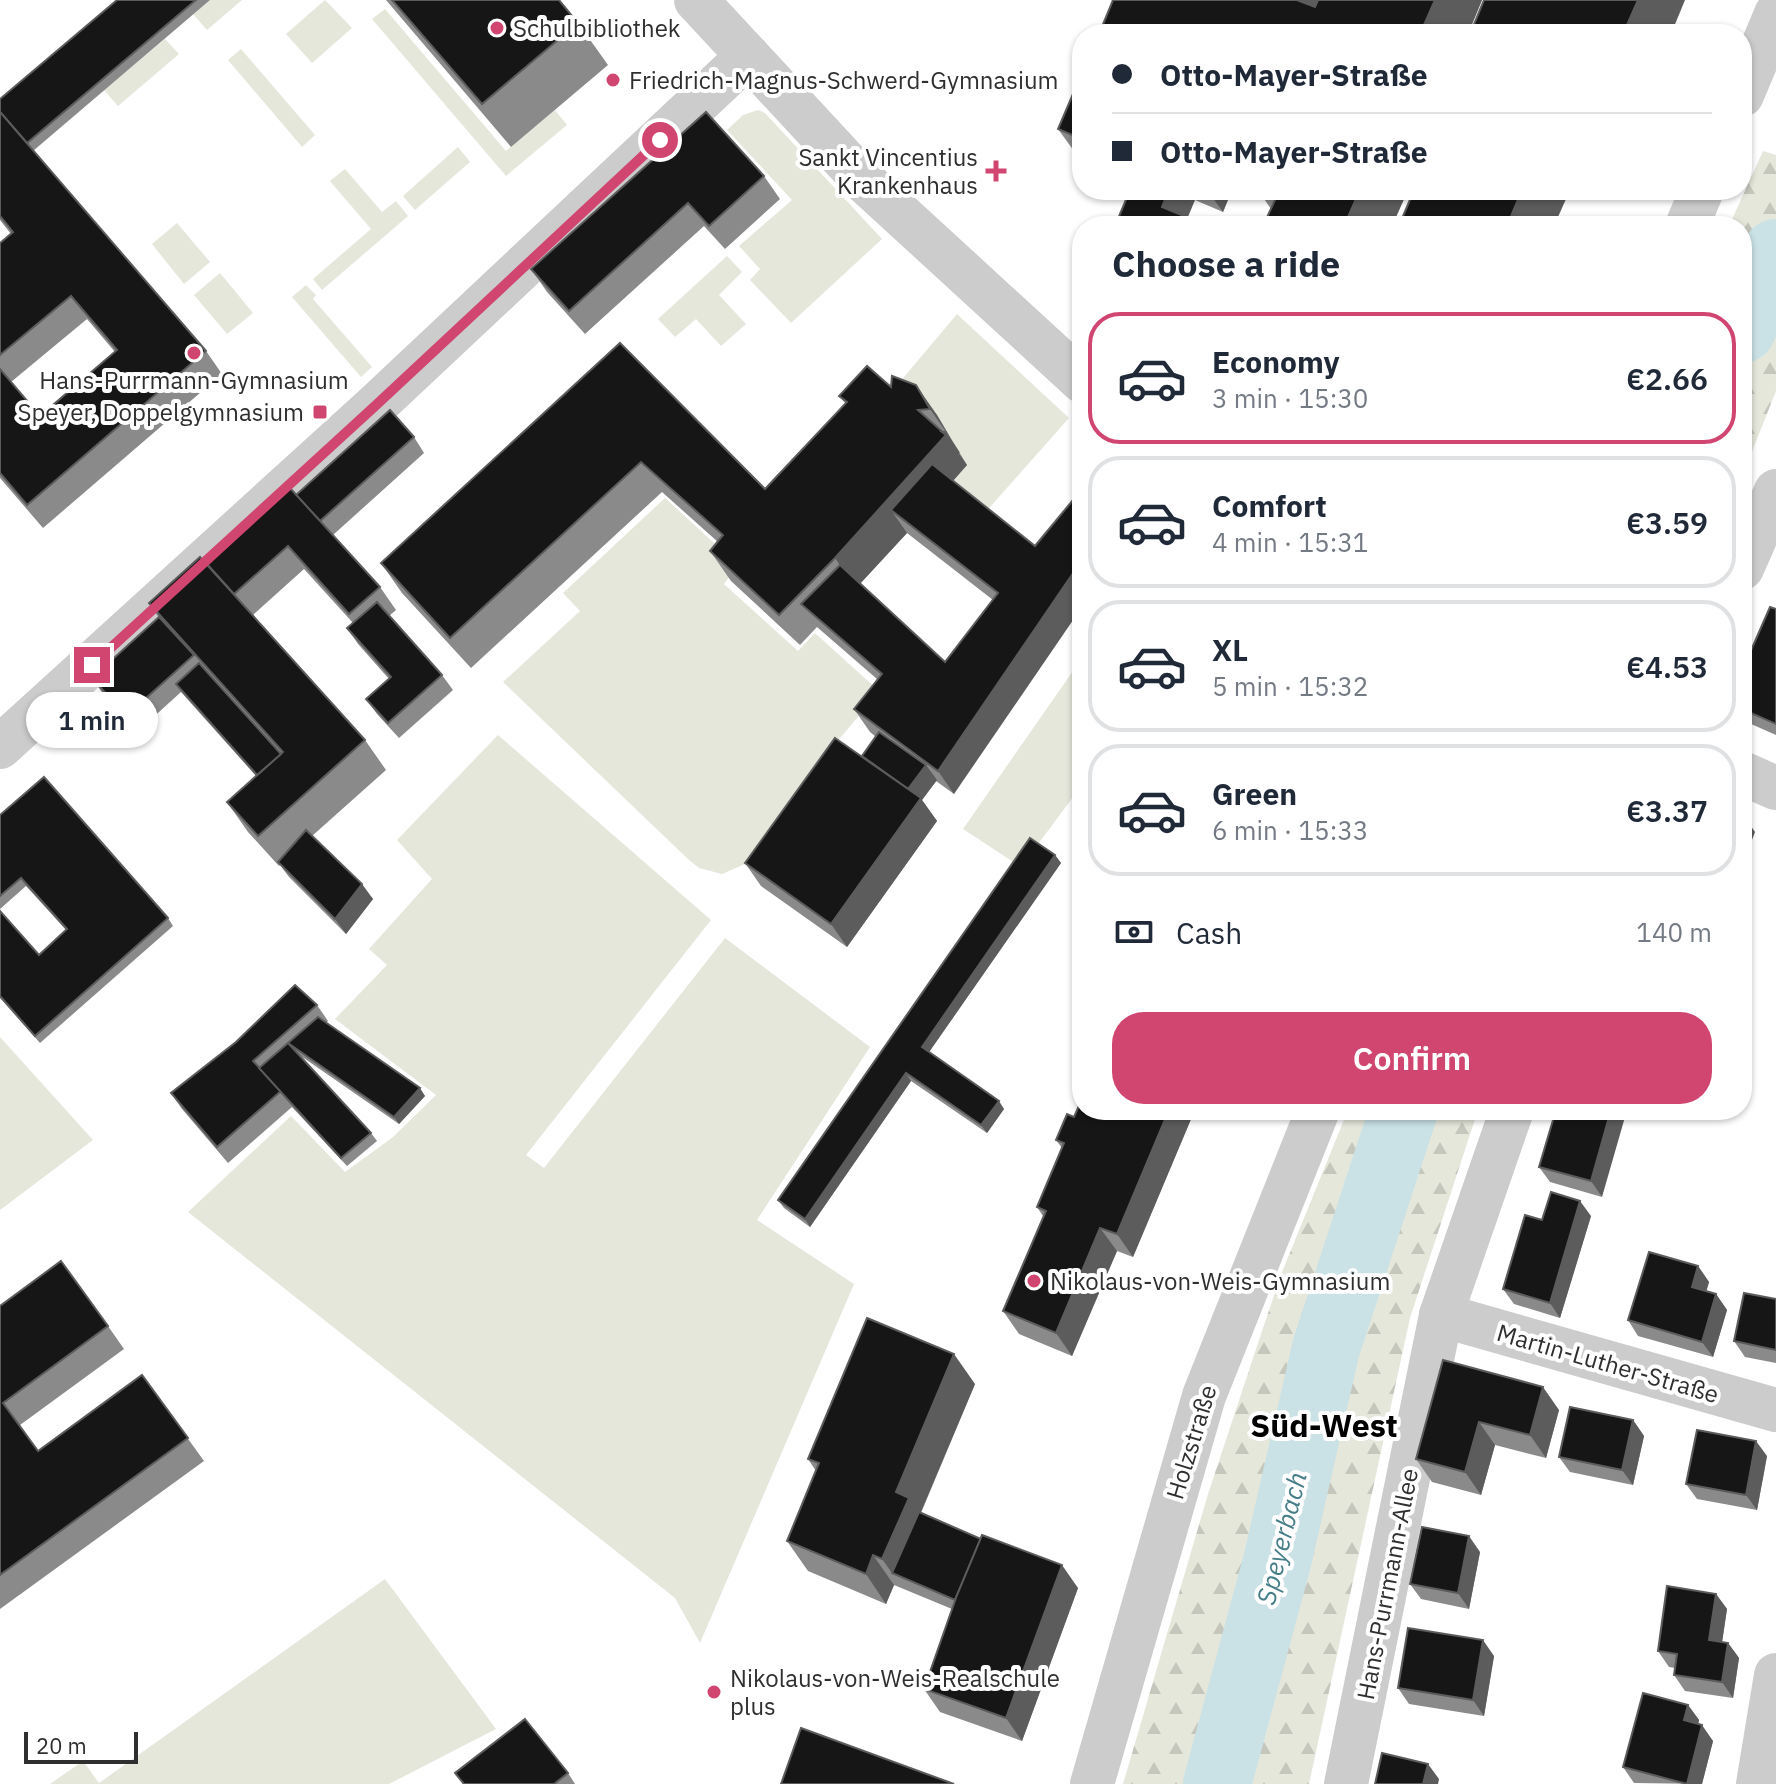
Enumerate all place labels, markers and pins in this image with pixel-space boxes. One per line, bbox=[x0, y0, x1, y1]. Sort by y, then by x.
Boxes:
place label: Schulbibliothek bbox=[513, 12, 681, 44]
marker: Schulbibliothek bbox=[488, 19, 506, 37]
place label: Friedrich-Magnus-Schwerd-Gymnasium bbox=[629, 64, 1059, 96]
marker: Friedrich-Magnus-Schwerd-Gymnasium bbox=[604, 71, 622, 89]
place label: Sankt Vincentius Krankenhaus bbox=[798, 141, 978, 201]
marker: Sankt Vincentius Krankenhaus bbox=[985, 160, 1007, 182]
marker: Hans-Purrmann-Gymnasium bbox=[185, 344, 203, 362]
place label: Hans-Purrmann-Gymnasium bbox=[39, 364, 349, 396]
place label: Speyer, Doppelgymnasium bbox=[17, 396, 304, 428]
marker: Speyer, Doppelgymnasium bbox=[311, 403, 329, 421]
place label: Nikolaus-von-Weis-Gymnasium bbox=[1050, 1265, 1390, 1297]
marker: Nikolaus-von-Weis-Gymnasium bbox=[1025, 1272, 1043, 1290]
place label: Nikolaus-von-Weis-Realschule plus bbox=[730, 1662, 1060, 1722]
marker: Nikolaus-von-Weis-Realschule plus bbox=[705, 1683, 723, 1701]

